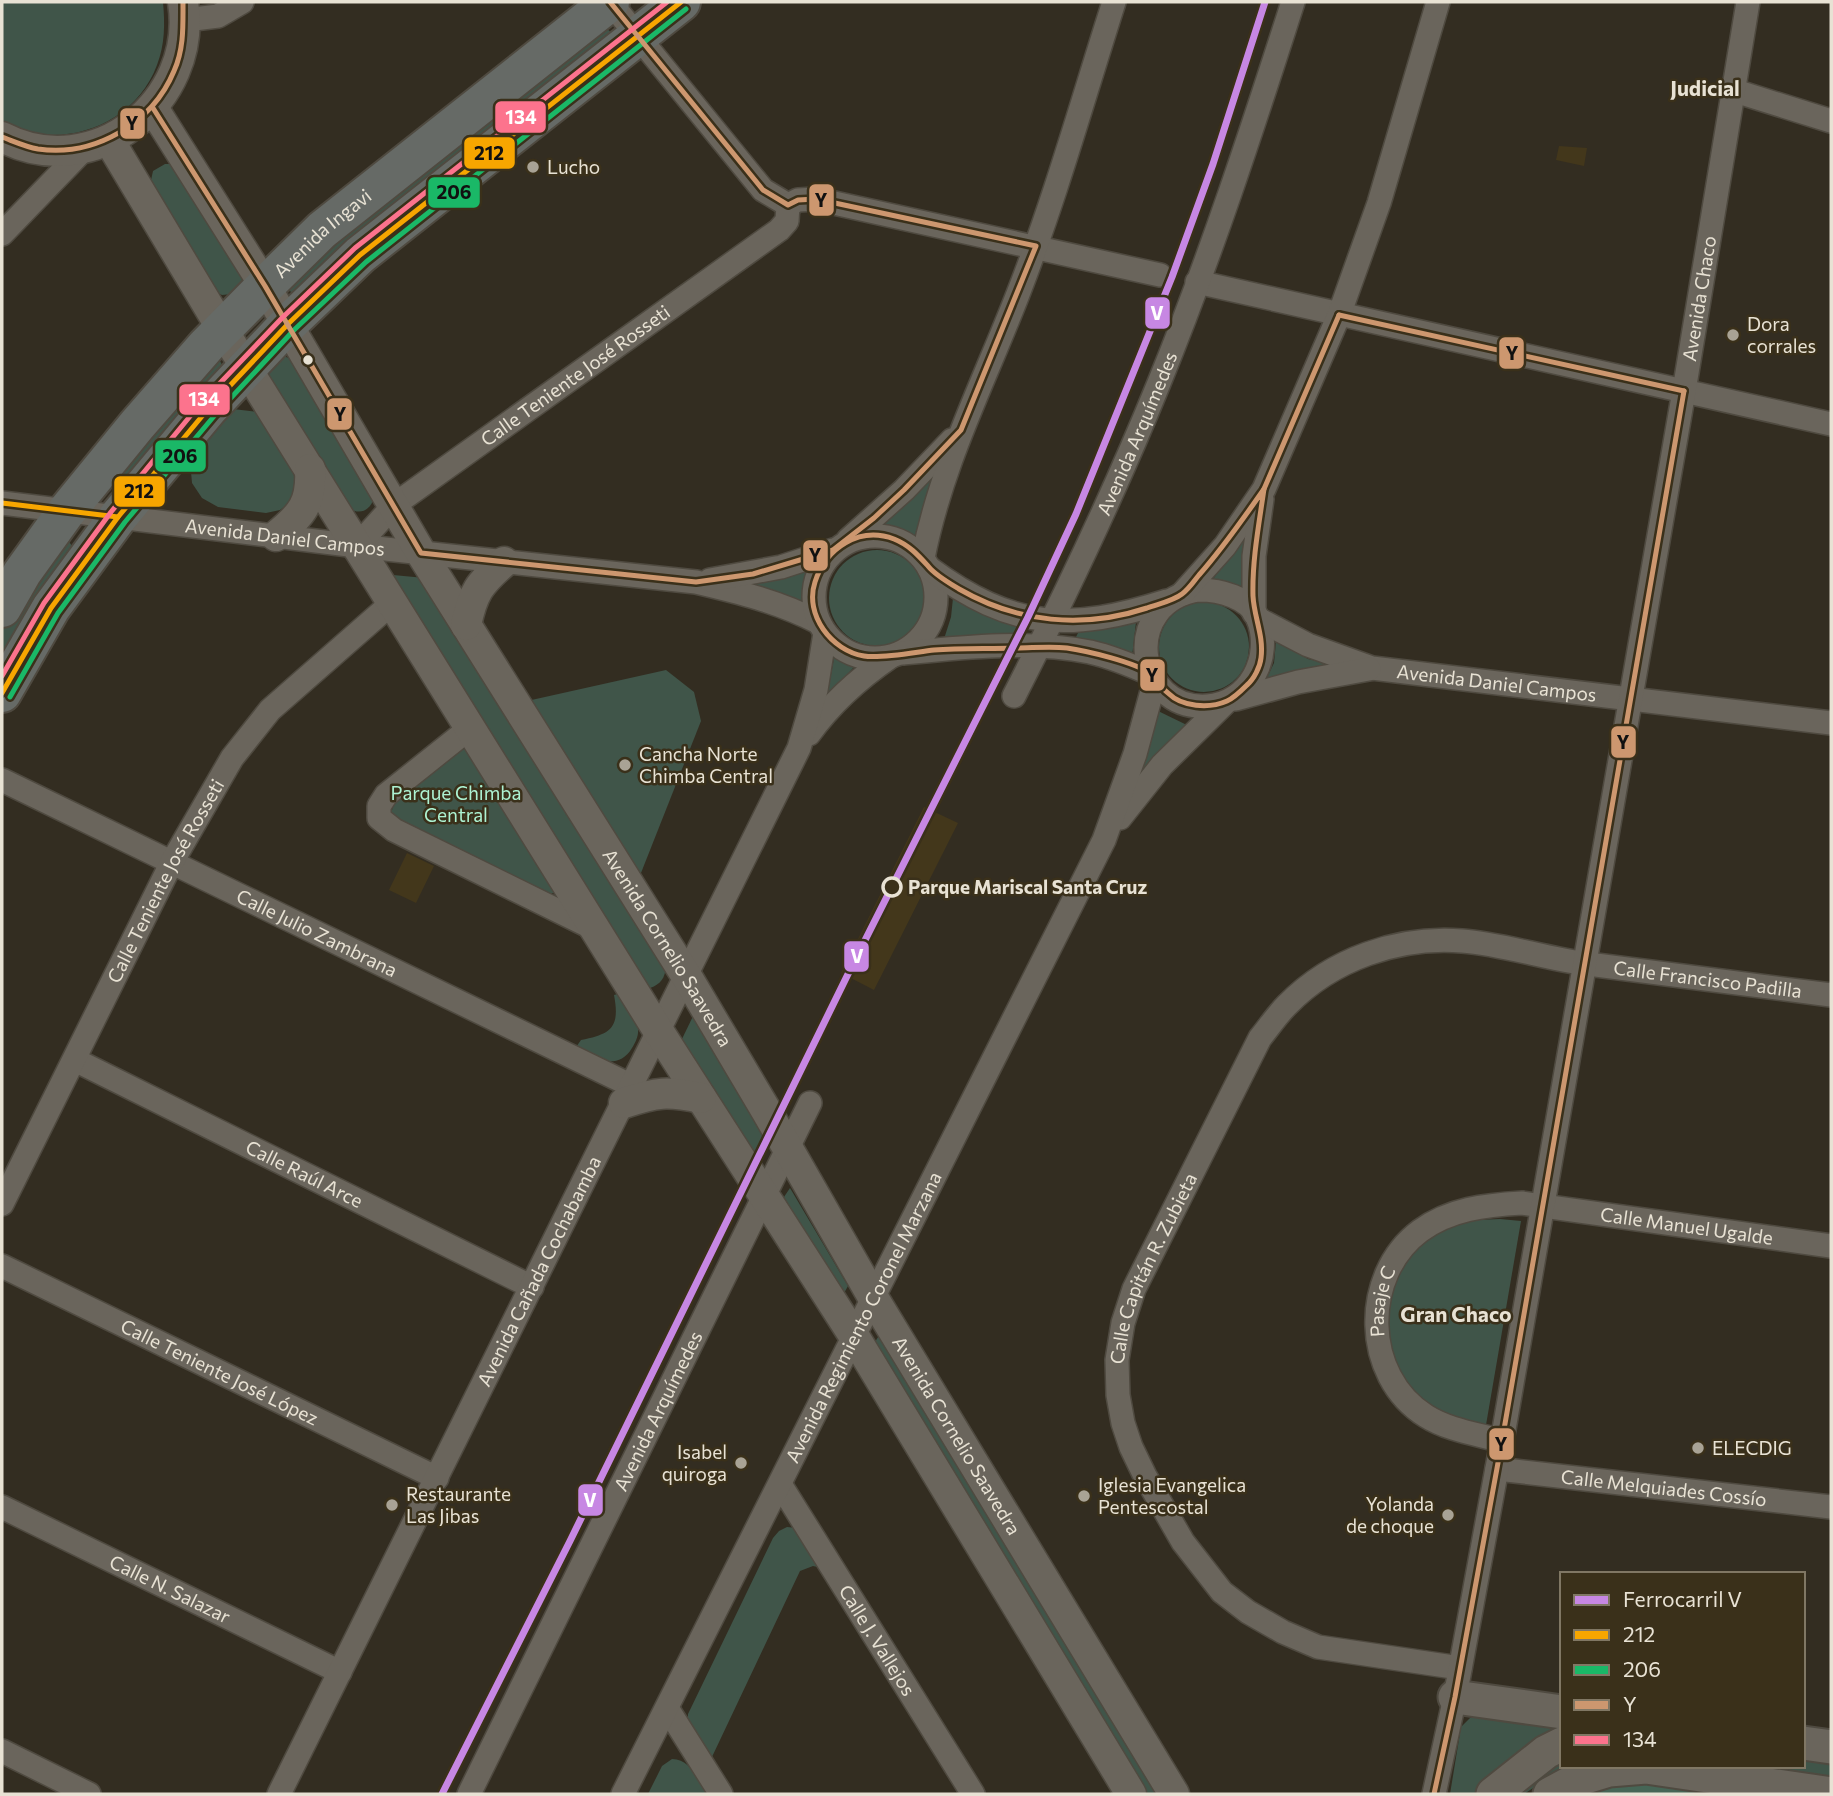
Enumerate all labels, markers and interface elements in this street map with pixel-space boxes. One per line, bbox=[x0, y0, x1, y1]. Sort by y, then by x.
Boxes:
district label: Judicial bbox=[1670, 75, 1740, 100]
line badge: 134 bbox=[494, 100, 547, 134]
text: 134 bbox=[505, 105, 537, 128]
line badge: Y bbox=[119, 107, 146, 140]
text: Y bbox=[126, 111, 139, 134]
line badge: 212 bbox=[463, 136, 516, 170]
text: 212 bbox=[474, 141, 504, 164]
place label: Lucho bbox=[547, 155, 600, 178]
marker: Lucho bbox=[525, 159, 541, 175]
line badge: 206 bbox=[427, 176, 481, 209]
text: 206 bbox=[436, 180, 472, 203]
line badge: Y bbox=[808, 183, 835, 217]
street label: Avenida Ingavi bbox=[268, 184, 376, 282]
text: Y bbox=[815, 188, 828, 211]
street label: Avenida Chaco bbox=[1677, 234, 1720, 363]
line badge: V bbox=[1144, 296, 1171, 330]
street label: Calle Teniente José Rosseti bbox=[476, 300, 674, 451]
text: V bbox=[1150, 301, 1164, 324]
place label: Dora corrales bbox=[1747, 312, 1816, 357]
marker: Dora corrales bbox=[1725, 327, 1741, 343]
line badge: Y bbox=[1498, 336, 1525, 370]
text: Y bbox=[1506, 341, 1519, 364]
street label: Avenida Arquímedes bbox=[1091, 348, 1181, 519]
unlabelled marker bbox=[301, 353, 315, 367]
line badge: 134 bbox=[178, 383, 231, 416]
text: 134 bbox=[188, 387, 220, 410]
line badge: Y bbox=[326, 397, 353, 431]
text: Y bbox=[334, 402, 347, 425]
line badge: 206 bbox=[154, 439, 207, 473]
text: 206 bbox=[162, 444, 198, 467]
line badge: 212 bbox=[113, 475, 166, 508]
text: 212 bbox=[124, 479, 154, 502]
street label: Avenida Daniel Campos bbox=[184, 513, 386, 560]
line badge: Y bbox=[802, 539, 829, 572]
text: Y bbox=[809, 543, 822, 566]
line badge: Y bbox=[1139, 658, 1166, 692]
street label: Avenida Daniel Campos bbox=[1396, 659, 1598, 706]
text: Y bbox=[1146, 663, 1159, 686]
line badge: Y bbox=[1610, 725, 1637, 759]
text: Y bbox=[1617, 730, 1630, 753]
place label: Cancha Norte Chimba Central bbox=[639, 742, 773, 787]
marker: Cancha Norte Chimba Central bbox=[617, 757, 633, 773]
street label: Calle Teniente José Rosseti bbox=[102, 775, 228, 986]
park label: Parque Chimba Central bbox=[390, 781, 522, 826]
street label: Avenida Cornelio Saavedra bbox=[598, 844, 738, 1051]
place label: Parque Mariscal Santa Cruz bbox=[908, 875, 1147, 898]
marker: Parque Mariscal Santa Cruz bbox=[882, 877, 902, 897]
street label: Calle Julio Zambrana bbox=[233, 884, 401, 981]
line badge: V bbox=[843, 940, 870, 973]
text: V bbox=[850, 944, 864, 967]
street label: Calle Francisco Padilla bbox=[1612, 956, 1803, 1002]
street label: Calle Raúl Arce bbox=[242, 1135, 367, 1212]
street label: Avenida Cañada Cochabamba bbox=[472, 1152, 605, 1390]
street label: Avenida Regimiento Coronel Marzana bbox=[780, 1168, 946, 1466]
street label: Calle Capitán R. Zubieta bbox=[1105, 1169, 1201, 1366]
street label: Calle Manuel Ugalde bbox=[1599, 1202, 1775, 1249]
street label: Pasaje C bbox=[1365, 1262, 1400, 1338]
district label: Gran Chaco bbox=[1400, 1301, 1512, 1326]
street label: Calle Teniente José López bbox=[117, 1314, 322, 1429]
street label: Avenida Arquímedes bbox=[608, 1327, 707, 1495]
street label: Avenida Cornelio Saavedra bbox=[888, 1332, 1026, 1539]
line badge: Y bbox=[1488, 1427, 1515, 1461]
text: Y bbox=[1495, 1432, 1508, 1455]
place label: ELECDIG bbox=[1712, 1436, 1792, 1459]
place label: Isabel quiroga bbox=[662, 1440, 727, 1485]
marker: ELECDIG bbox=[1690, 1440, 1706, 1456]
marker: Isabel quiroga bbox=[733, 1455, 749, 1471]
street label: Calle Melquiades Cossío bbox=[1560, 1464, 1768, 1511]
place label: Iglesia Evangelica Pentescostal bbox=[1098, 1473, 1246, 1518]
place label: Restaurante Las Jibas bbox=[406, 1482, 511, 1527]
line badge: V bbox=[577, 1483, 604, 1517]
text: V bbox=[583, 1488, 597, 1511]
marker: Iglesia Evangelica Pentescostal bbox=[1076, 1488, 1092, 1504]
place label: Yolanda de choque bbox=[1346, 1492, 1434, 1537]
marker: Restaurante Las Jibas bbox=[384, 1497, 400, 1513]
marker: Yolanda de choque bbox=[1440, 1507, 1456, 1523]
street label: Calle N. Salazar bbox=[106, 1549, 235, 1628]
legend bbox=[1560, 1572, 1805, 1768]
street label: Calle J. Vallejos bbox=[835, 1580, 921, 1700]
text: Ferrocarril V bbox=[1623, 1586, 1742, 1611]
text: 212 bbox=[1623, 1621, 1655, 1646]
text: 206 bbox=[1623, 1656, 1661, 1681]
text: Y bbox=[1623, 1691, 1637, 1716]
text: 134 bbox=[1623, 1726, 1657, 1751]

